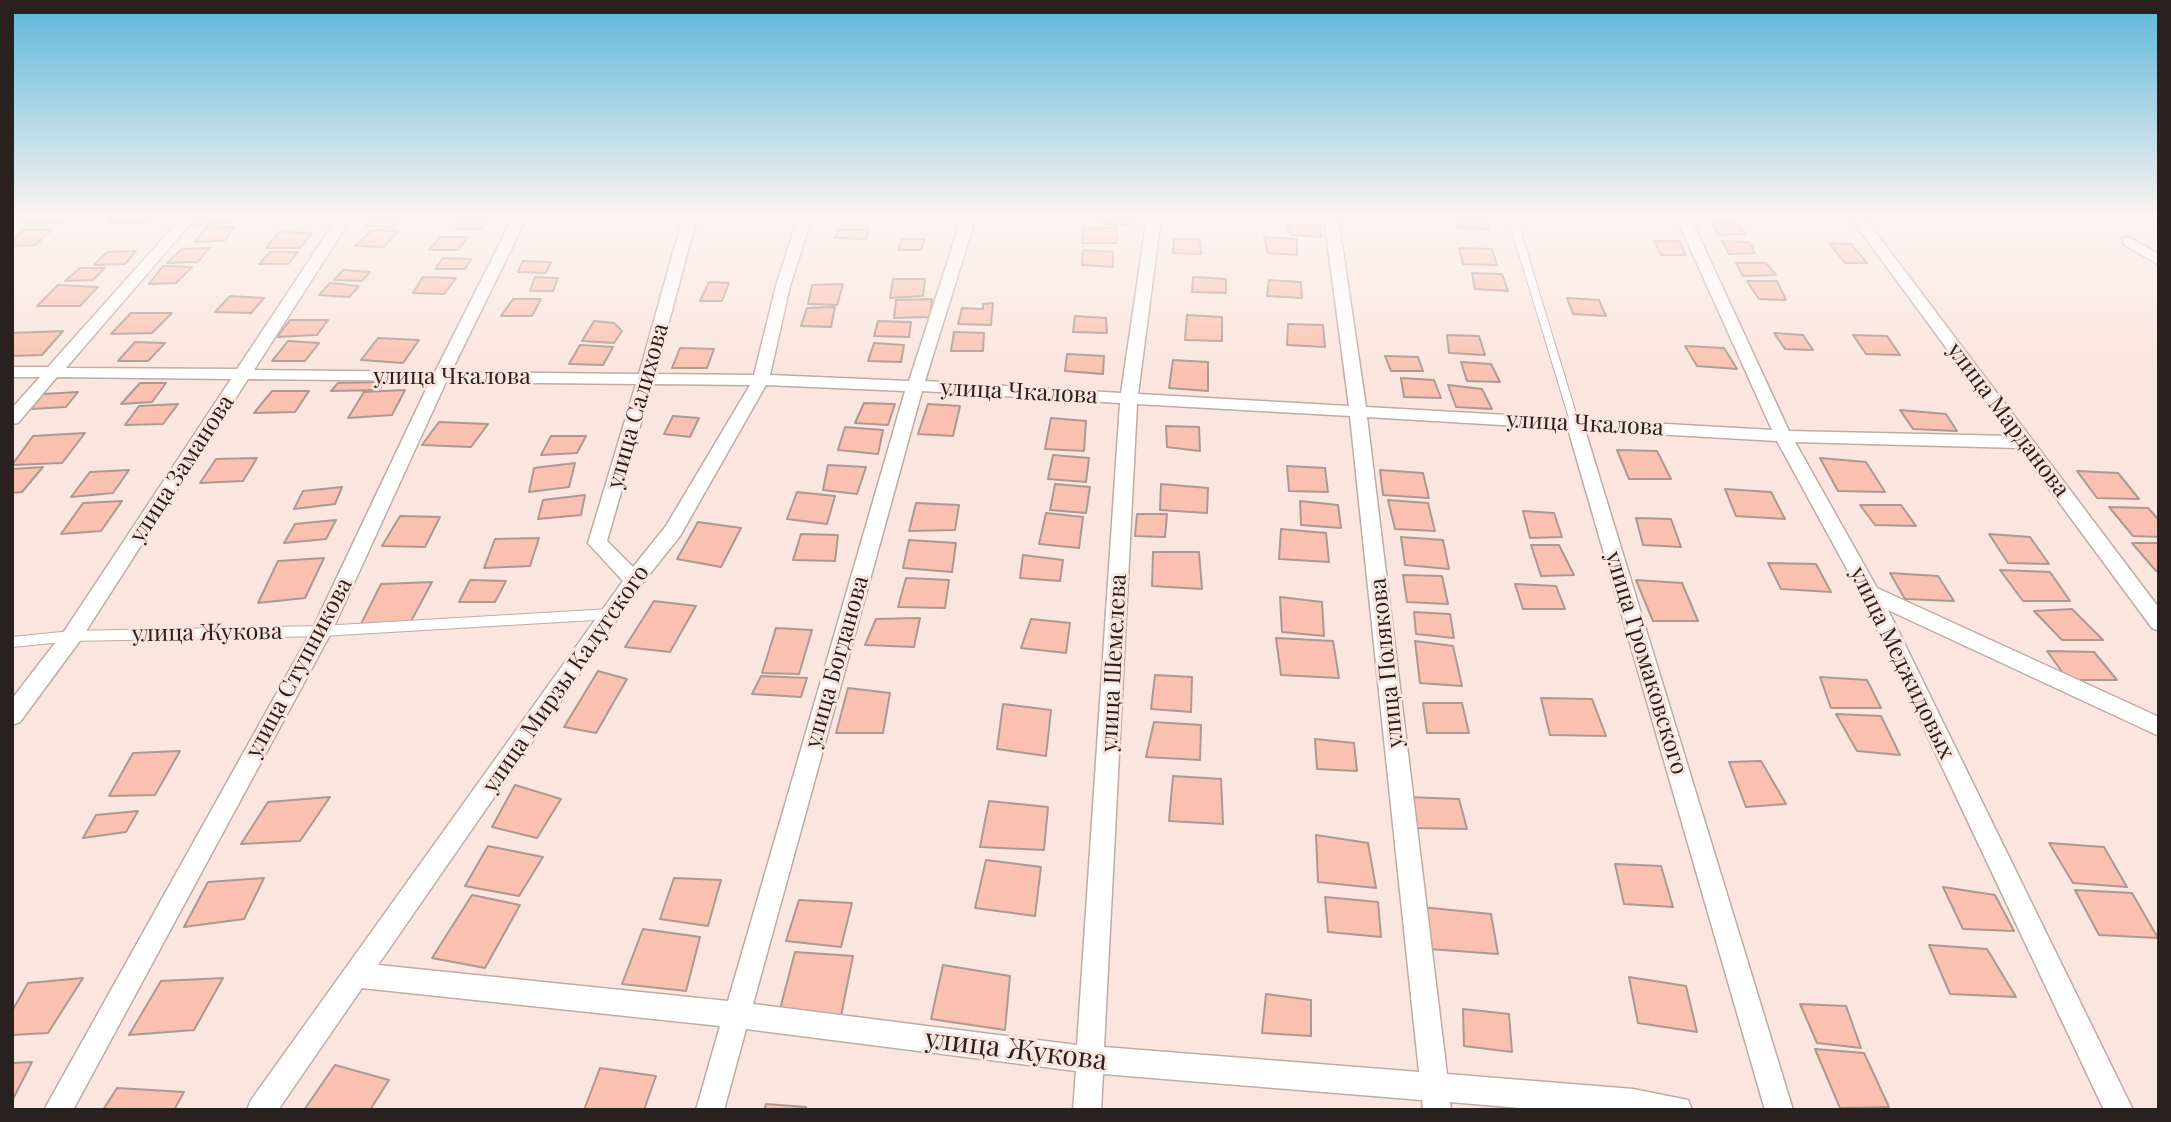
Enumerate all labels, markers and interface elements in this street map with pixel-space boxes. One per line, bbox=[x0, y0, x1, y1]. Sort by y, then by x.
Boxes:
street label: улица Салихова bbox=[601, 320, 675, 492]
street label: улица Марданова bbox=[1941, 337, 2075, 503]
street label: улица Чкалова bbox=[373, 363, 531, 391]
street label: улица Чкалова bbox=[940, 374, 1098, 410]
street label: улица Заманова bbox=[124, 390, 240, 548]
street label: улица Чкалова bbox=[1506, 406, 1664, 442]
street label: улица Громаковского bbox=[1599, 548, 1693, 778]
street label: улица Мирзы Калугского bbox=[477, 560, 655, 798]
street label: улица Меджидовых bbox=[1843, 562, 1961, 764]
street label: улица Ступникова bbox=[240, 573, 358, 763]
street label: улица Богданова bbox=[799, 573, 875, 751]
street label: улица Шемелева bbox=[1096, 573, 1132, 753]
street label: улица Полякова bbox=[1364, 577, 1410, 749]
street label: улица Жукова bbox=[132, 618, 282, 648]
street label: улица Жукова bbox=[923, 1022, 1109, 1078]

